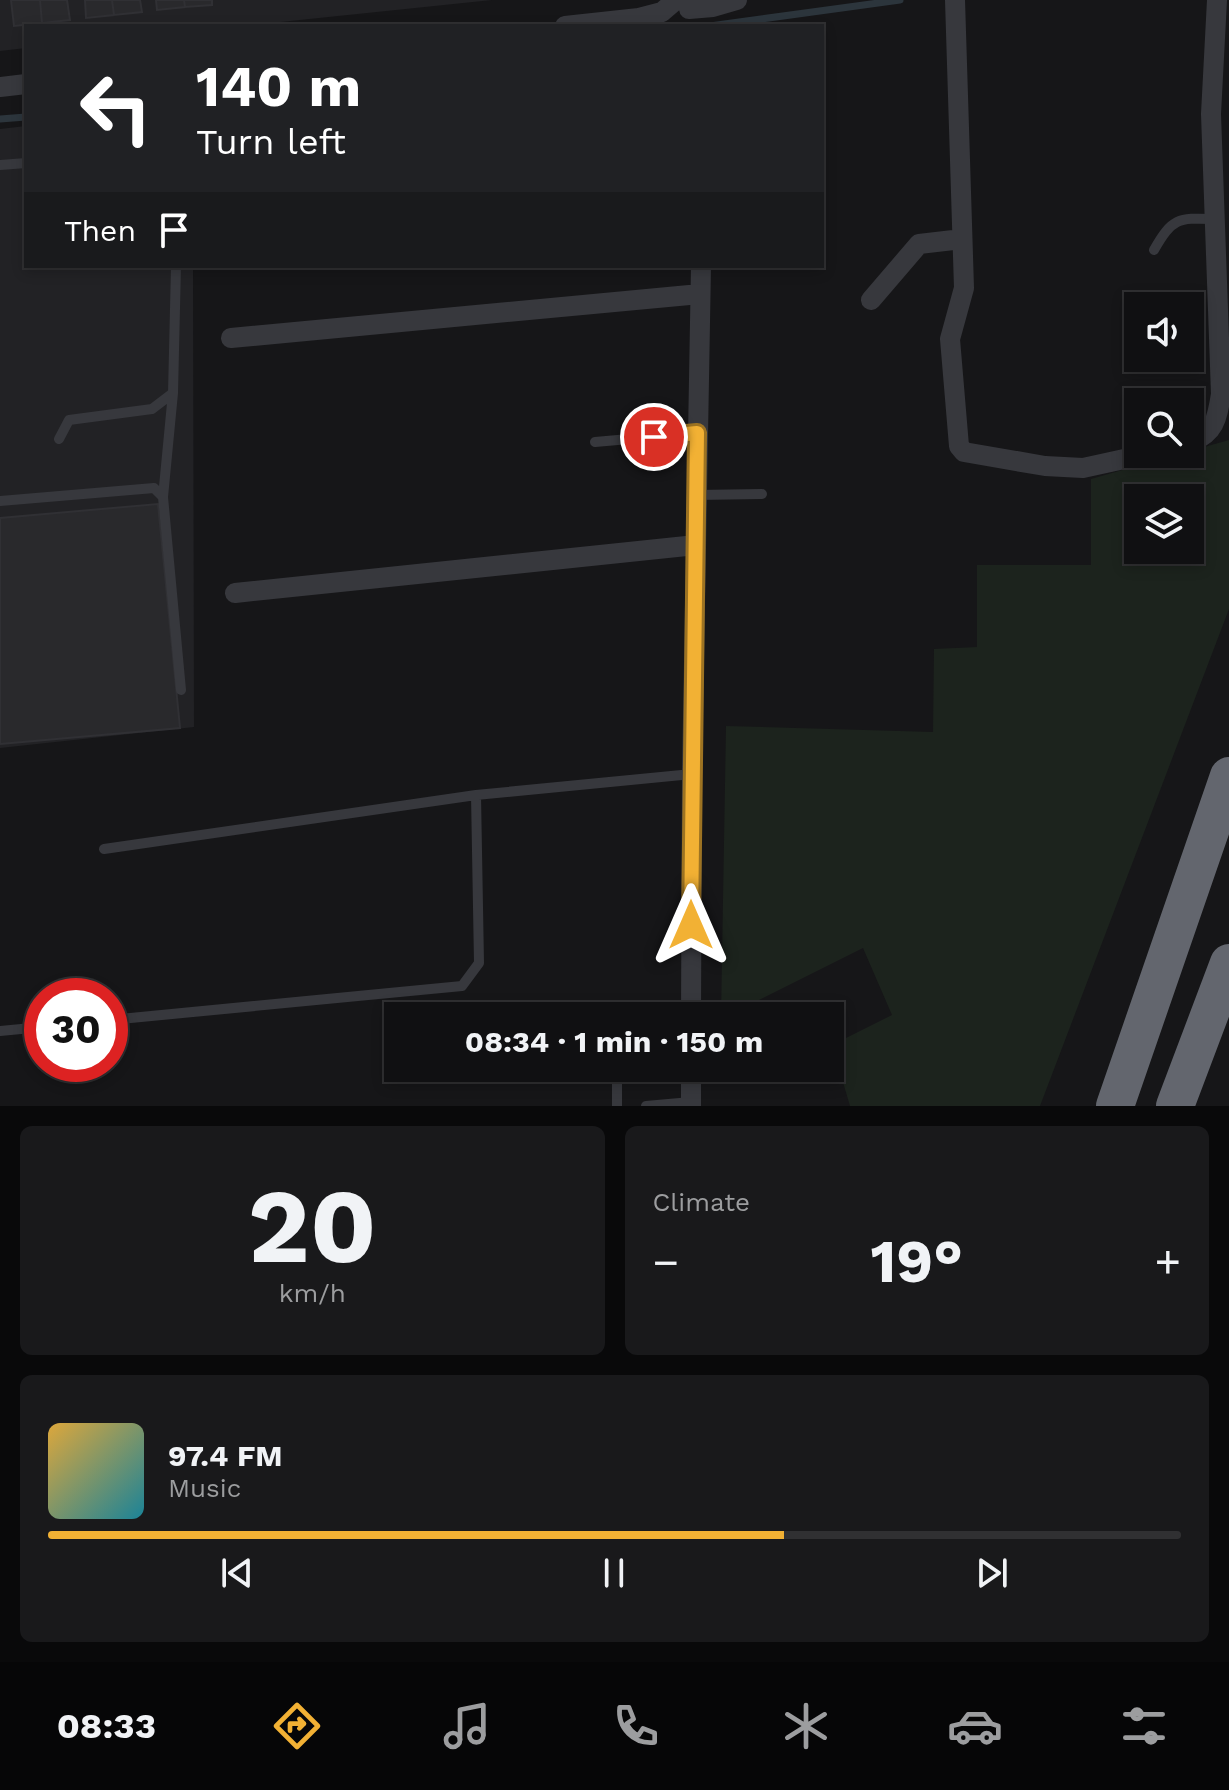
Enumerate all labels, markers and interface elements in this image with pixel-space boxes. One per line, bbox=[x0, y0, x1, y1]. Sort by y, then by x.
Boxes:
text: 140 m bbox=[196, 54, 361, 120]
icon: left bbox=[64, 56, 168, 160]
text: Turn left bbox=[196, 121, 346, 163]
icon: arrive bbox=[152, 208, 196, 252]
text: Then bbox=[64, 213, 136, 248]
map controls bbox=[1124, 292, 1204, 564]
button: sound bbox=[1124, 292, 1204, 372]
button: search bbox=[1124, 388, 1204, 468]
pin bbox=[620, 403, 688, 471]
icon: arrive bbox=[632, 415, 676, 459]
button: layers bbox=[1124, 484, 1204, 564]
position arrow bbox=[649, 883, 733, 967]
speed limit sign: 30 bbox=[24, 978, 128, 1082]
text: 08:34 · 1 min · 150 m bbox=[465, 1024, 763, 1059]
text: 20 bbox=[248, 1165, 377, 1287]
text: Climate bbox=[653, 1187, 750, 1217]
text: 19° bbox=[870, 1226, 963, 1297]
text: − bbox=[653, 1236, 679, 1288]
text: + bbox=[1154, 1236, 1181, 1288]
text: km/h bbox=[279, 1278, 346, 1308]
text: 97.4 FM bbox=[168, 1438, 283, 1473]
text: Music bbox=[168, 1473, 241, 1503]
icon: previous bbox=[215, 1551, 259, 1595]
icon: pause bbox=[592, 1551, 636, 1595]
icon: next bbox=[970, 1551, 1014, 1595]
icon: directions bbox=[269, 1698, 325, 1754]
icon: music bbox=[439, 1698, 495, 1754]
icon: phone bbox=[608, 1698, 664, 1754]
icon: climate bbox=[778, 1698, 834, 1754]
icon: car bbox=[947, 1698, 1003, 1754]
icon: filters bbox=[1116, 1698, 1172, 1754]
text: 08:33 bbox=[57, 1705, 156, 1747]

